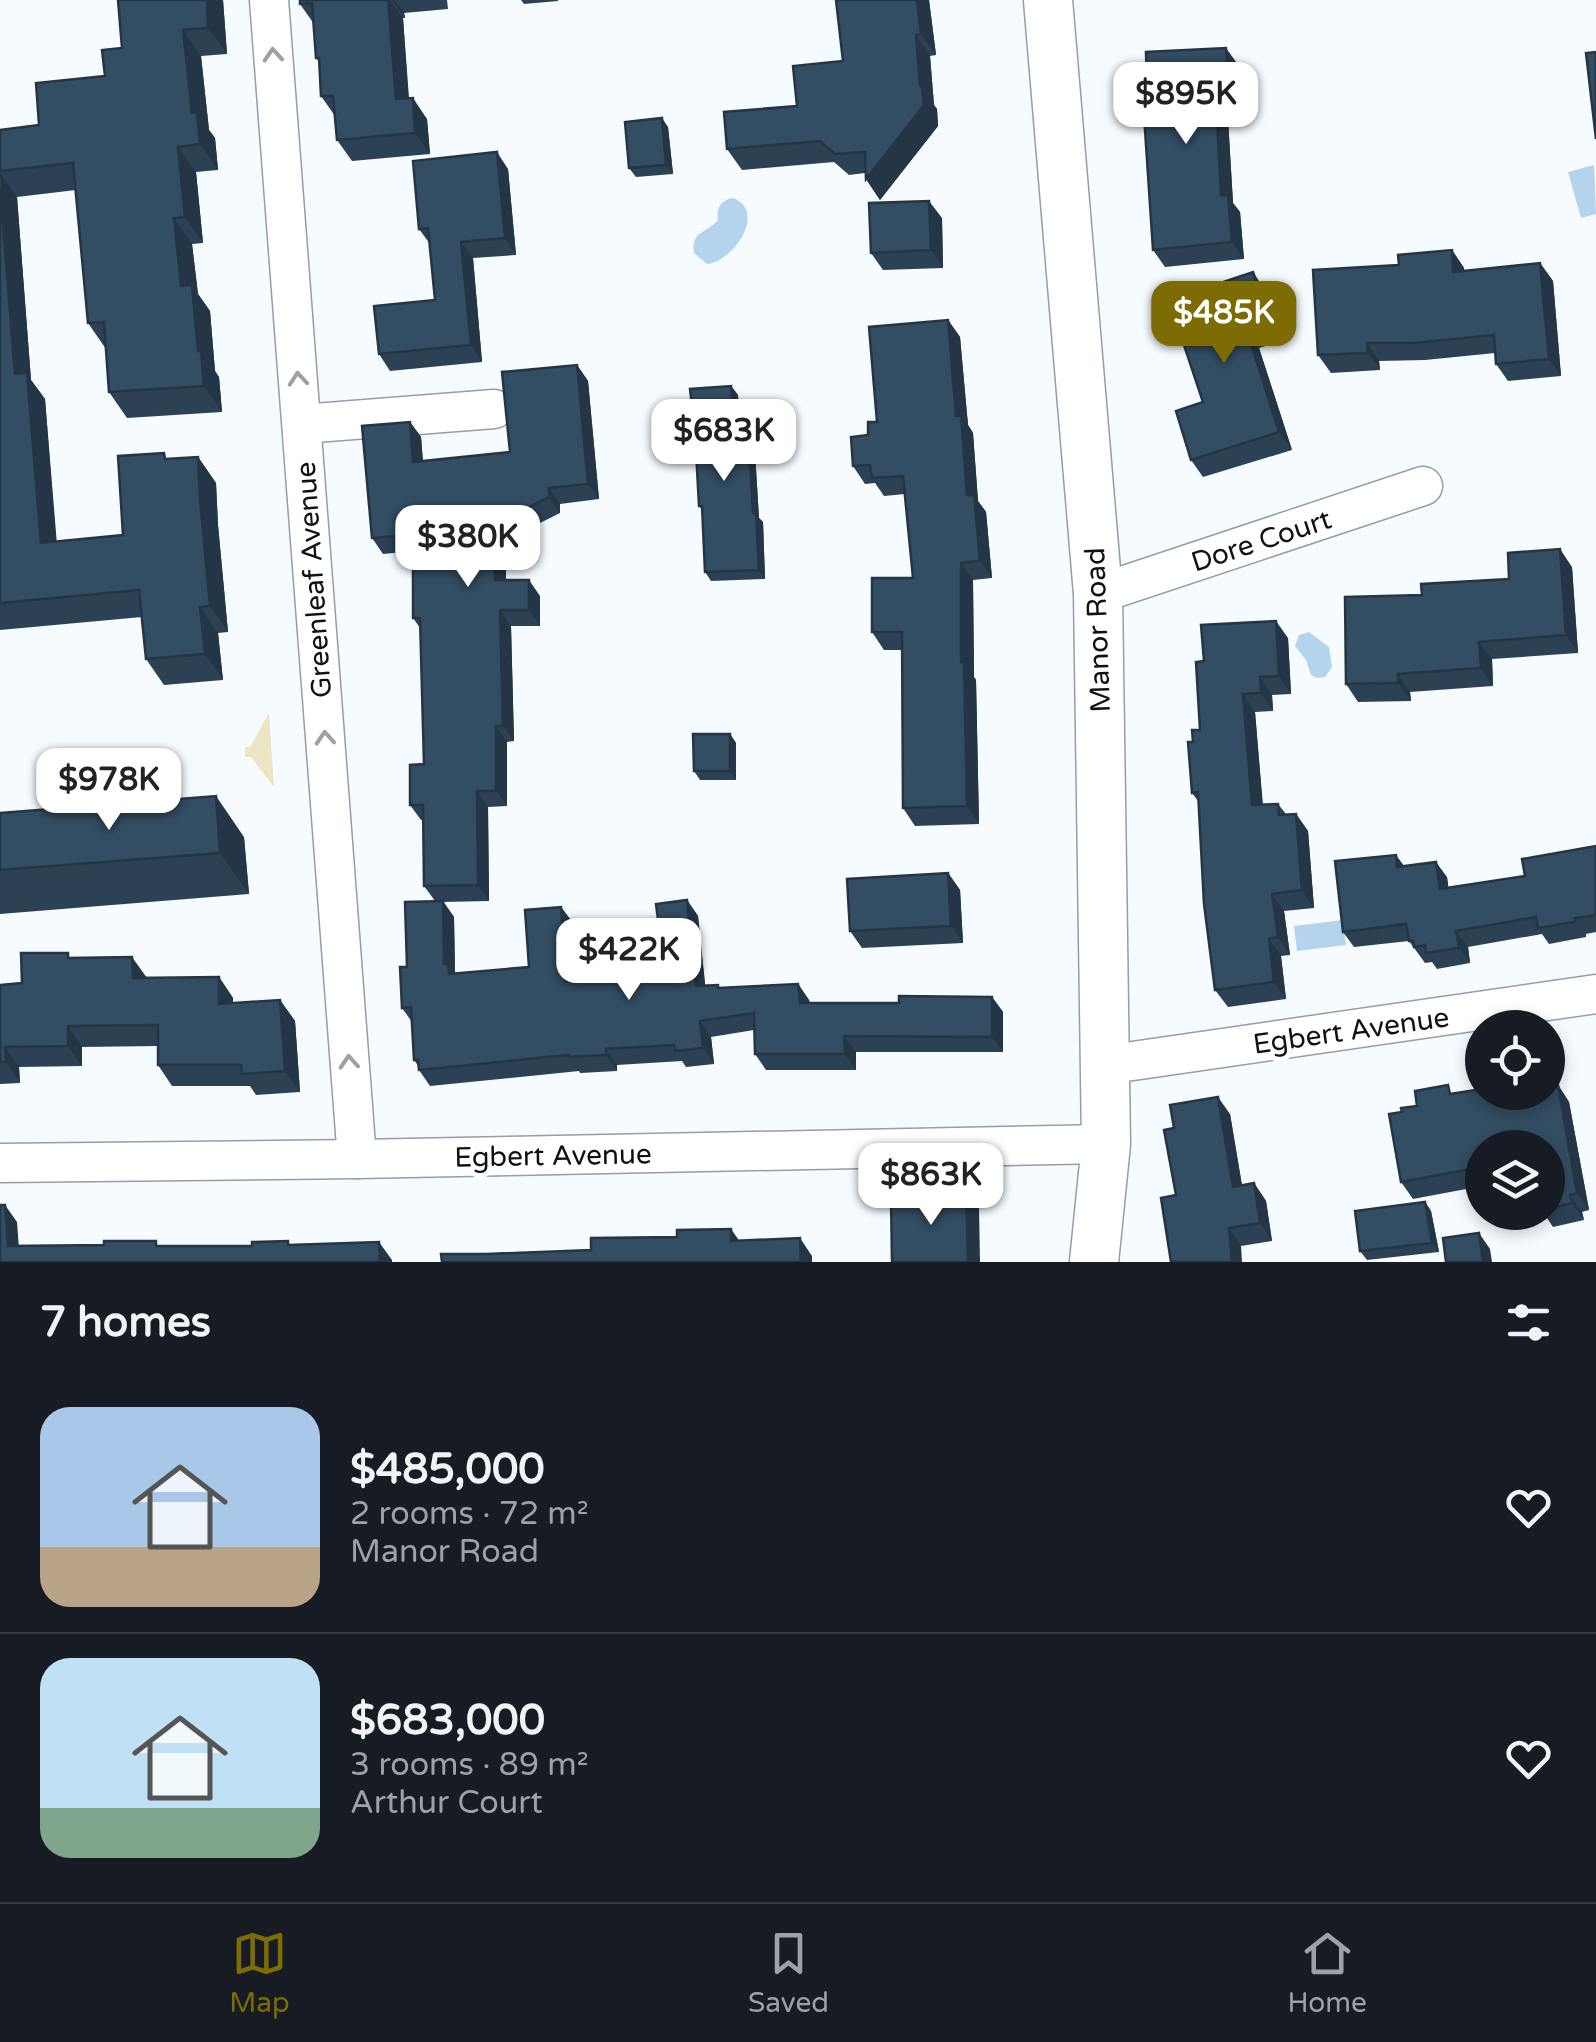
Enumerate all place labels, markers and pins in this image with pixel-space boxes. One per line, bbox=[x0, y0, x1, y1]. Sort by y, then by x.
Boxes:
pin: $895K bbox=[1116, 62, 1256, 147]
pin: $485K bbox=[1154, 281, 1294, 366]
pin: $683K bbox=[654, 399, 794, 484]
pin: $380K bbox=[398, 505, 538, 590]
pin: $978K bbox=[39, 748, 179, 833]
pin: $422K bbox=[559, 918, 699, 1003]
pin: $863K bbox=[861, 1143, 1001, 1228]

